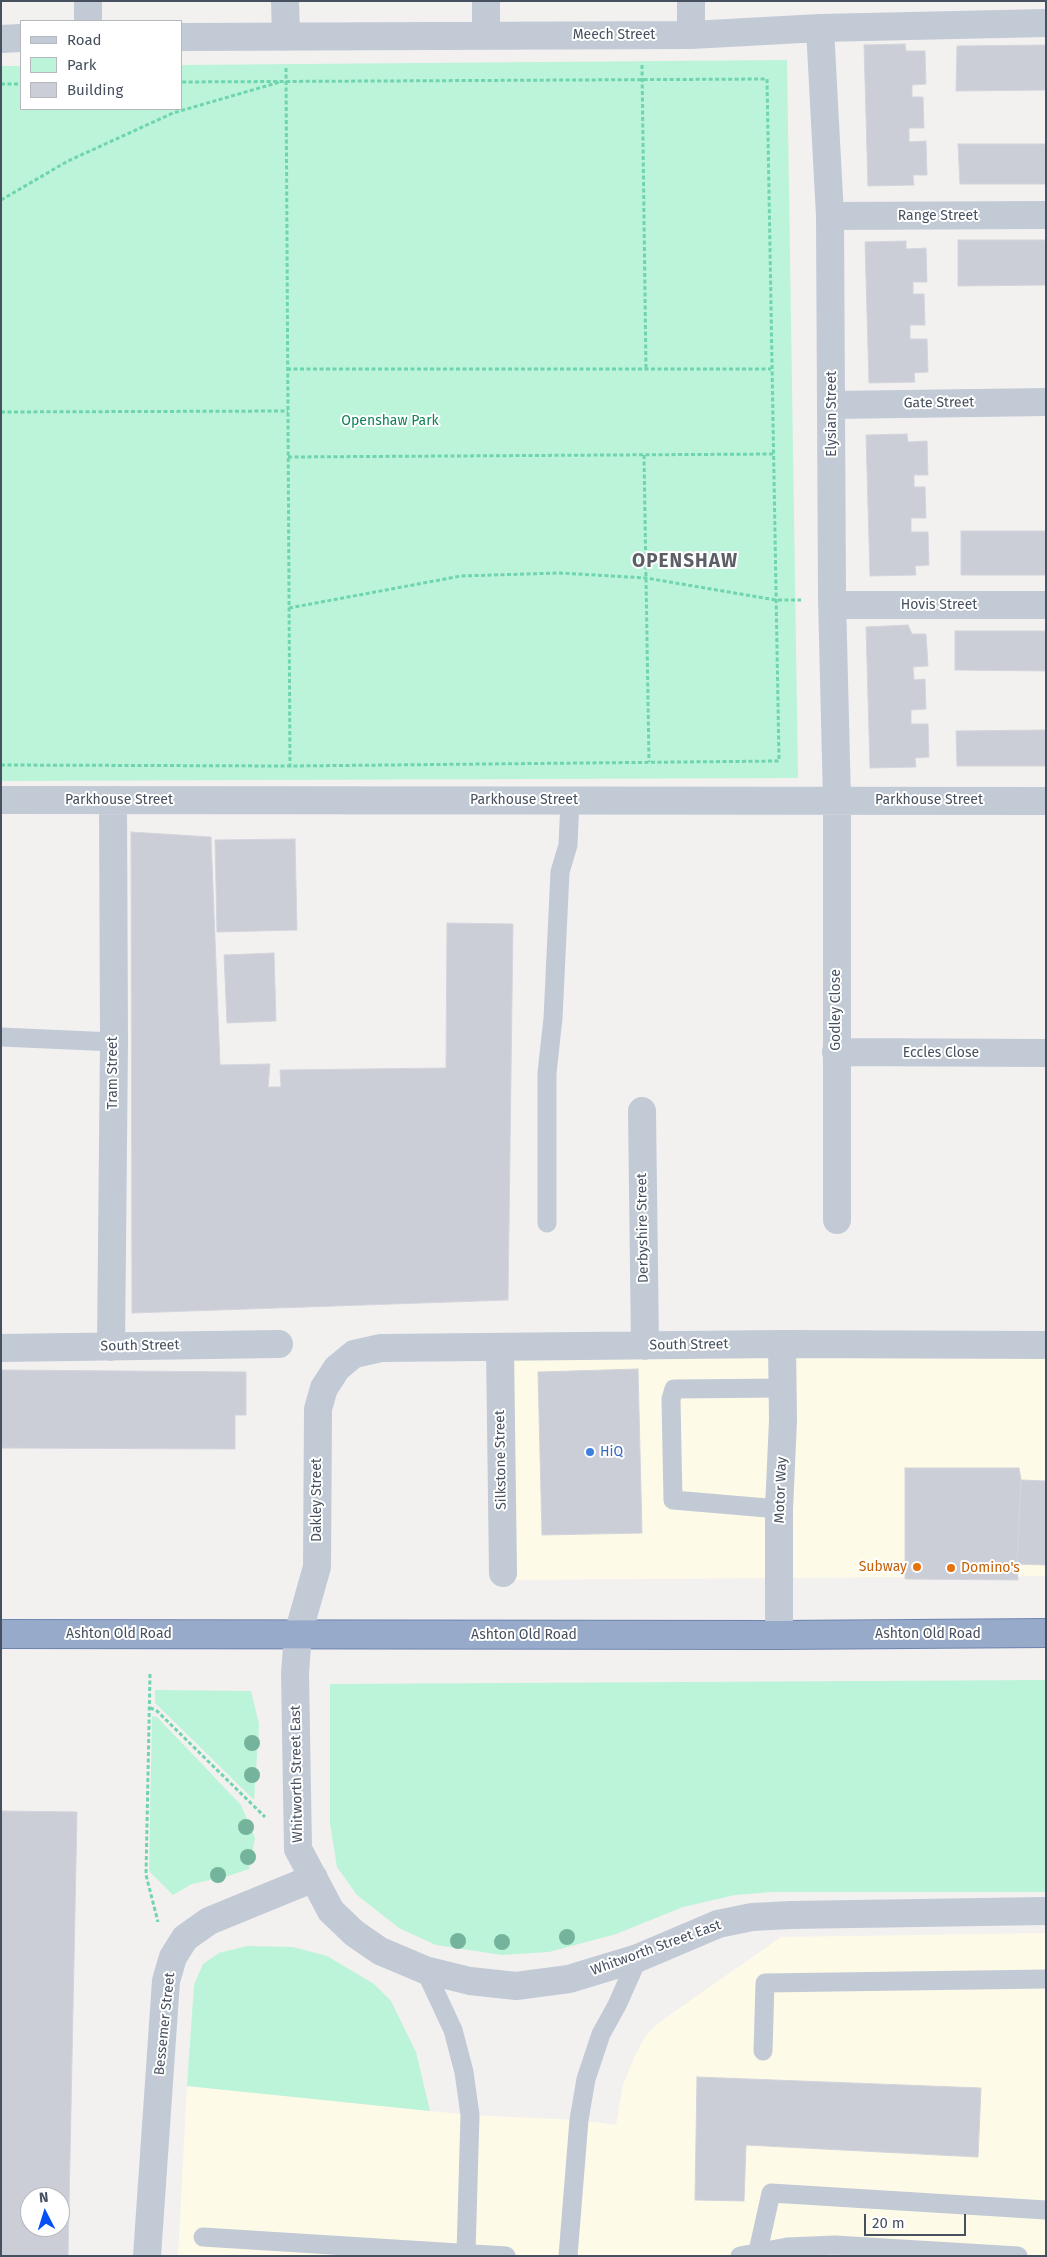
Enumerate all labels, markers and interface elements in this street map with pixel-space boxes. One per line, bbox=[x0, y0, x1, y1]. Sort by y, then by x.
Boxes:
legend bbox=[20, 20, 182, 110]
street label: Meech Street bbox=[573, 27, 655, 43]
text: Road bbox=[67, 31, 102, 49]
text: Park bbox=[67, 56, 97, 74]
text: Building bbox=[67, 81, 123, 99]
street label: Range Street bbox=[898, 208, 978, 224]
street label: Elysian Street bbox=[824, 371, 840, 457]
street label: Gate Street bbox=[904, 394, 974, 412]
park label: Openshaw Park bbox=[341, 413, 439, 429]
district label: OPENSHAW bbox=[631, 551, 739, 573]
street label: Hovis Street bbox=[901, 597, 977, 613]
street label: Parkhouse Street bbox=[65, 792, 173, 808]
street label: Parkhouse Street bbox=[470, 792, 578, 808]
street label: Parkhouse Street bbox=[875, 792, 983, 808]
street label: Godley Close bbox=[828, 969, 844, 1051]
street label: Tram Street bbox=[105, 1036, 121, 1110]
street label: Eccles Close bbox=[903, 1045, 979, 1061]
street label: Derbyshire Street bbox=[634, 1173, 652, 1283]
street label: South Street bbox=[649, 1336, 729, 1354]
street label: South Street bbox=[100, 1337, 180, 1355]
street label: Silkstone Street bbox=[492, 1410, 510, 1510]
place label: HiQ bbox=[600, 1444, 623, 1460]
marker: HiQ bbox=[584, 1446, 596, 1458]
street label: Motor Way bbox=[771, 1456, 791, 1524]
street label: Dakley Street bbox=[309, 1458, 325, 1542]
place label: Subway bbox=[859, 1559, 907, 1575]
place label: Domino's bbox=[961, 1560, 1020, 1576]
marker: Subway bbox=[911, 1561, 923, 1573]
marker: Domino's bbox=[945, 1562, 957, 1574]
street label: Ashton Old Road bbox=[66, 1626, 172, 1642]
street label: Ashton Old Road bbox=[875, 1626, 981, 1642]
street label: Ashton Old Road bbox=[471, 1627, 577, 1643]
street label: Whitworth Street East bbox=[287, 1705, 307, 1843]
street label: Whitworth Street East bbox=[589, 1917, 723, 1979]
street label: Bessemer Street bbox=[151, 1972, 179, 2076]
north arrow bbox=[20, 2187, 70, 2237]
text: N bbox=[38, 2189, 49, 2206]
scale bar bbox=[867, 2204, 970, 2236]
text: 20 m bbox=[872, 2214, 905, 2232]

